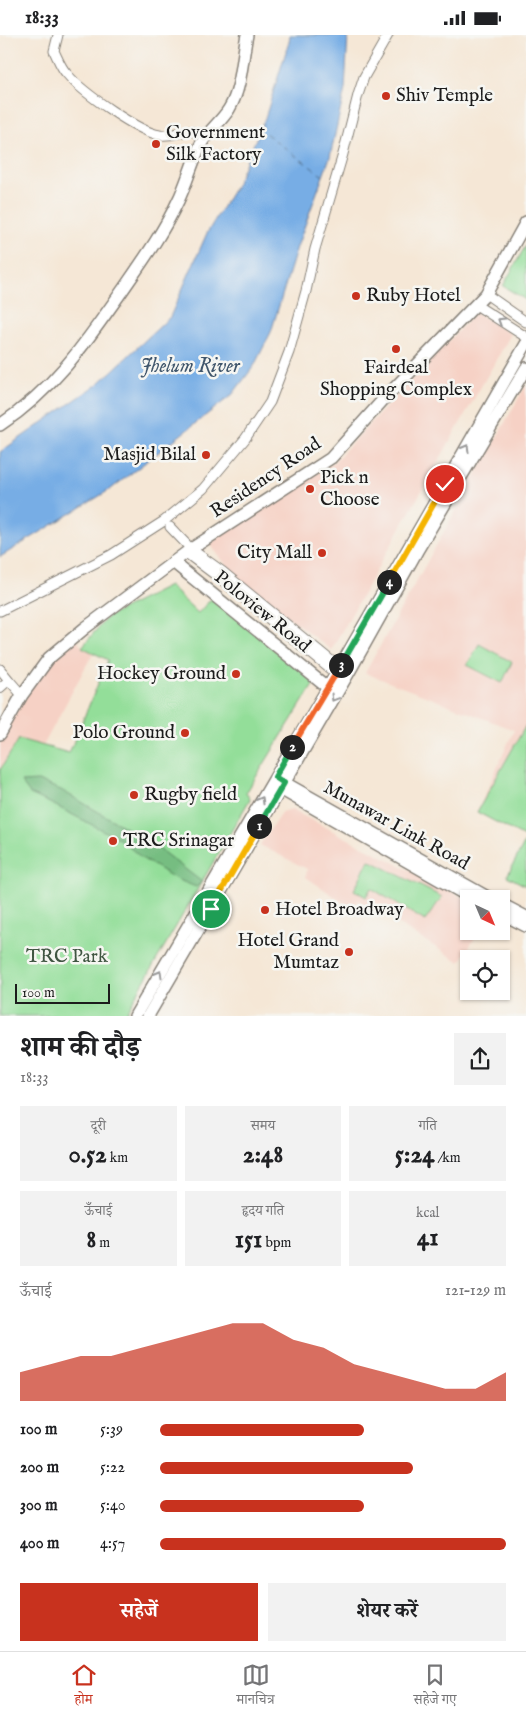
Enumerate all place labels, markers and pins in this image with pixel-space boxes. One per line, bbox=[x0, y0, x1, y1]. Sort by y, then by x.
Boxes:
place label: Shiv Temple bbox=[396, 84, 493, 108]
marker: Shiv Temple bbox=[380, 90, 392, 102]
place label: Government Silk Factory bbox=[166, 121, 266, 167]
marker: Government Silk Factory bbox=[150, 138, 162, 150]
place label: Ruby Hotel bbox=[366, 284, 461, 308]
marker: Ruby Hotel bbox=[350, 290, 362, 302]
marker: Fairdeal Shopping Complex bbox=[390, 343, 402, 355]
place label: Fairdeal Shopping Complex bbox=[320, 356, 472, 402]
place label: Masjid Bilal bbox=[103, 443, 197, 467]
marker: Masjid Bilal bbox=[200, 449, 212, 461]
pin bbox=[424, 463, 466, 505]
place label: Pick n Choose bbox=[320, 466, 380, 512]
marker: Pick n Choose bbox=[304, 483, 316, 495]
place label: City Mall bbox=[237, 541, 313, 565]
marker: City Mall bbox=[316, 547, 328, 559]
pin: 4 bbox=[376, 569, 402, 595]
pin: 3 bbox=[328, 653, 354, 677]
place label: Hockey Ground bbox=[97, 662, 227, 686]
marker: Hockey Ground bbox=[230, 668, 242, 680]
place label: Polo Ground bbox=[72, 721, 176, 745]
marker: Polo Ground bbox=[179, 727, 191, 739]
pin: 2 bbox=[280, 735, 304, 759]
place label: Rugby field bbox=[144, 783, 238, 807]
marker: Rugby field bbox=[128, 789, 140, 801]
pin: 1 bbox=[246, 813, 272, 839]
place label: TRC Srinagar bbox=[123, 829, 234, 853]
marker: TRC Srinagar bbox=[107, 835, 119, 847]
pin bbox=[190, 888, 232, 930]
place label: Hotel Broadway bbox=[275, 898, 404, 922]
marker: Hotel Broadway bbox=[259, 904, 271, 916]
place label: Hotel Grand Mumtaz bbox=[238, 929, 340, 975]
marker: Hotel Grand Mumtaz bbox=[343, 946, 355, 958]

